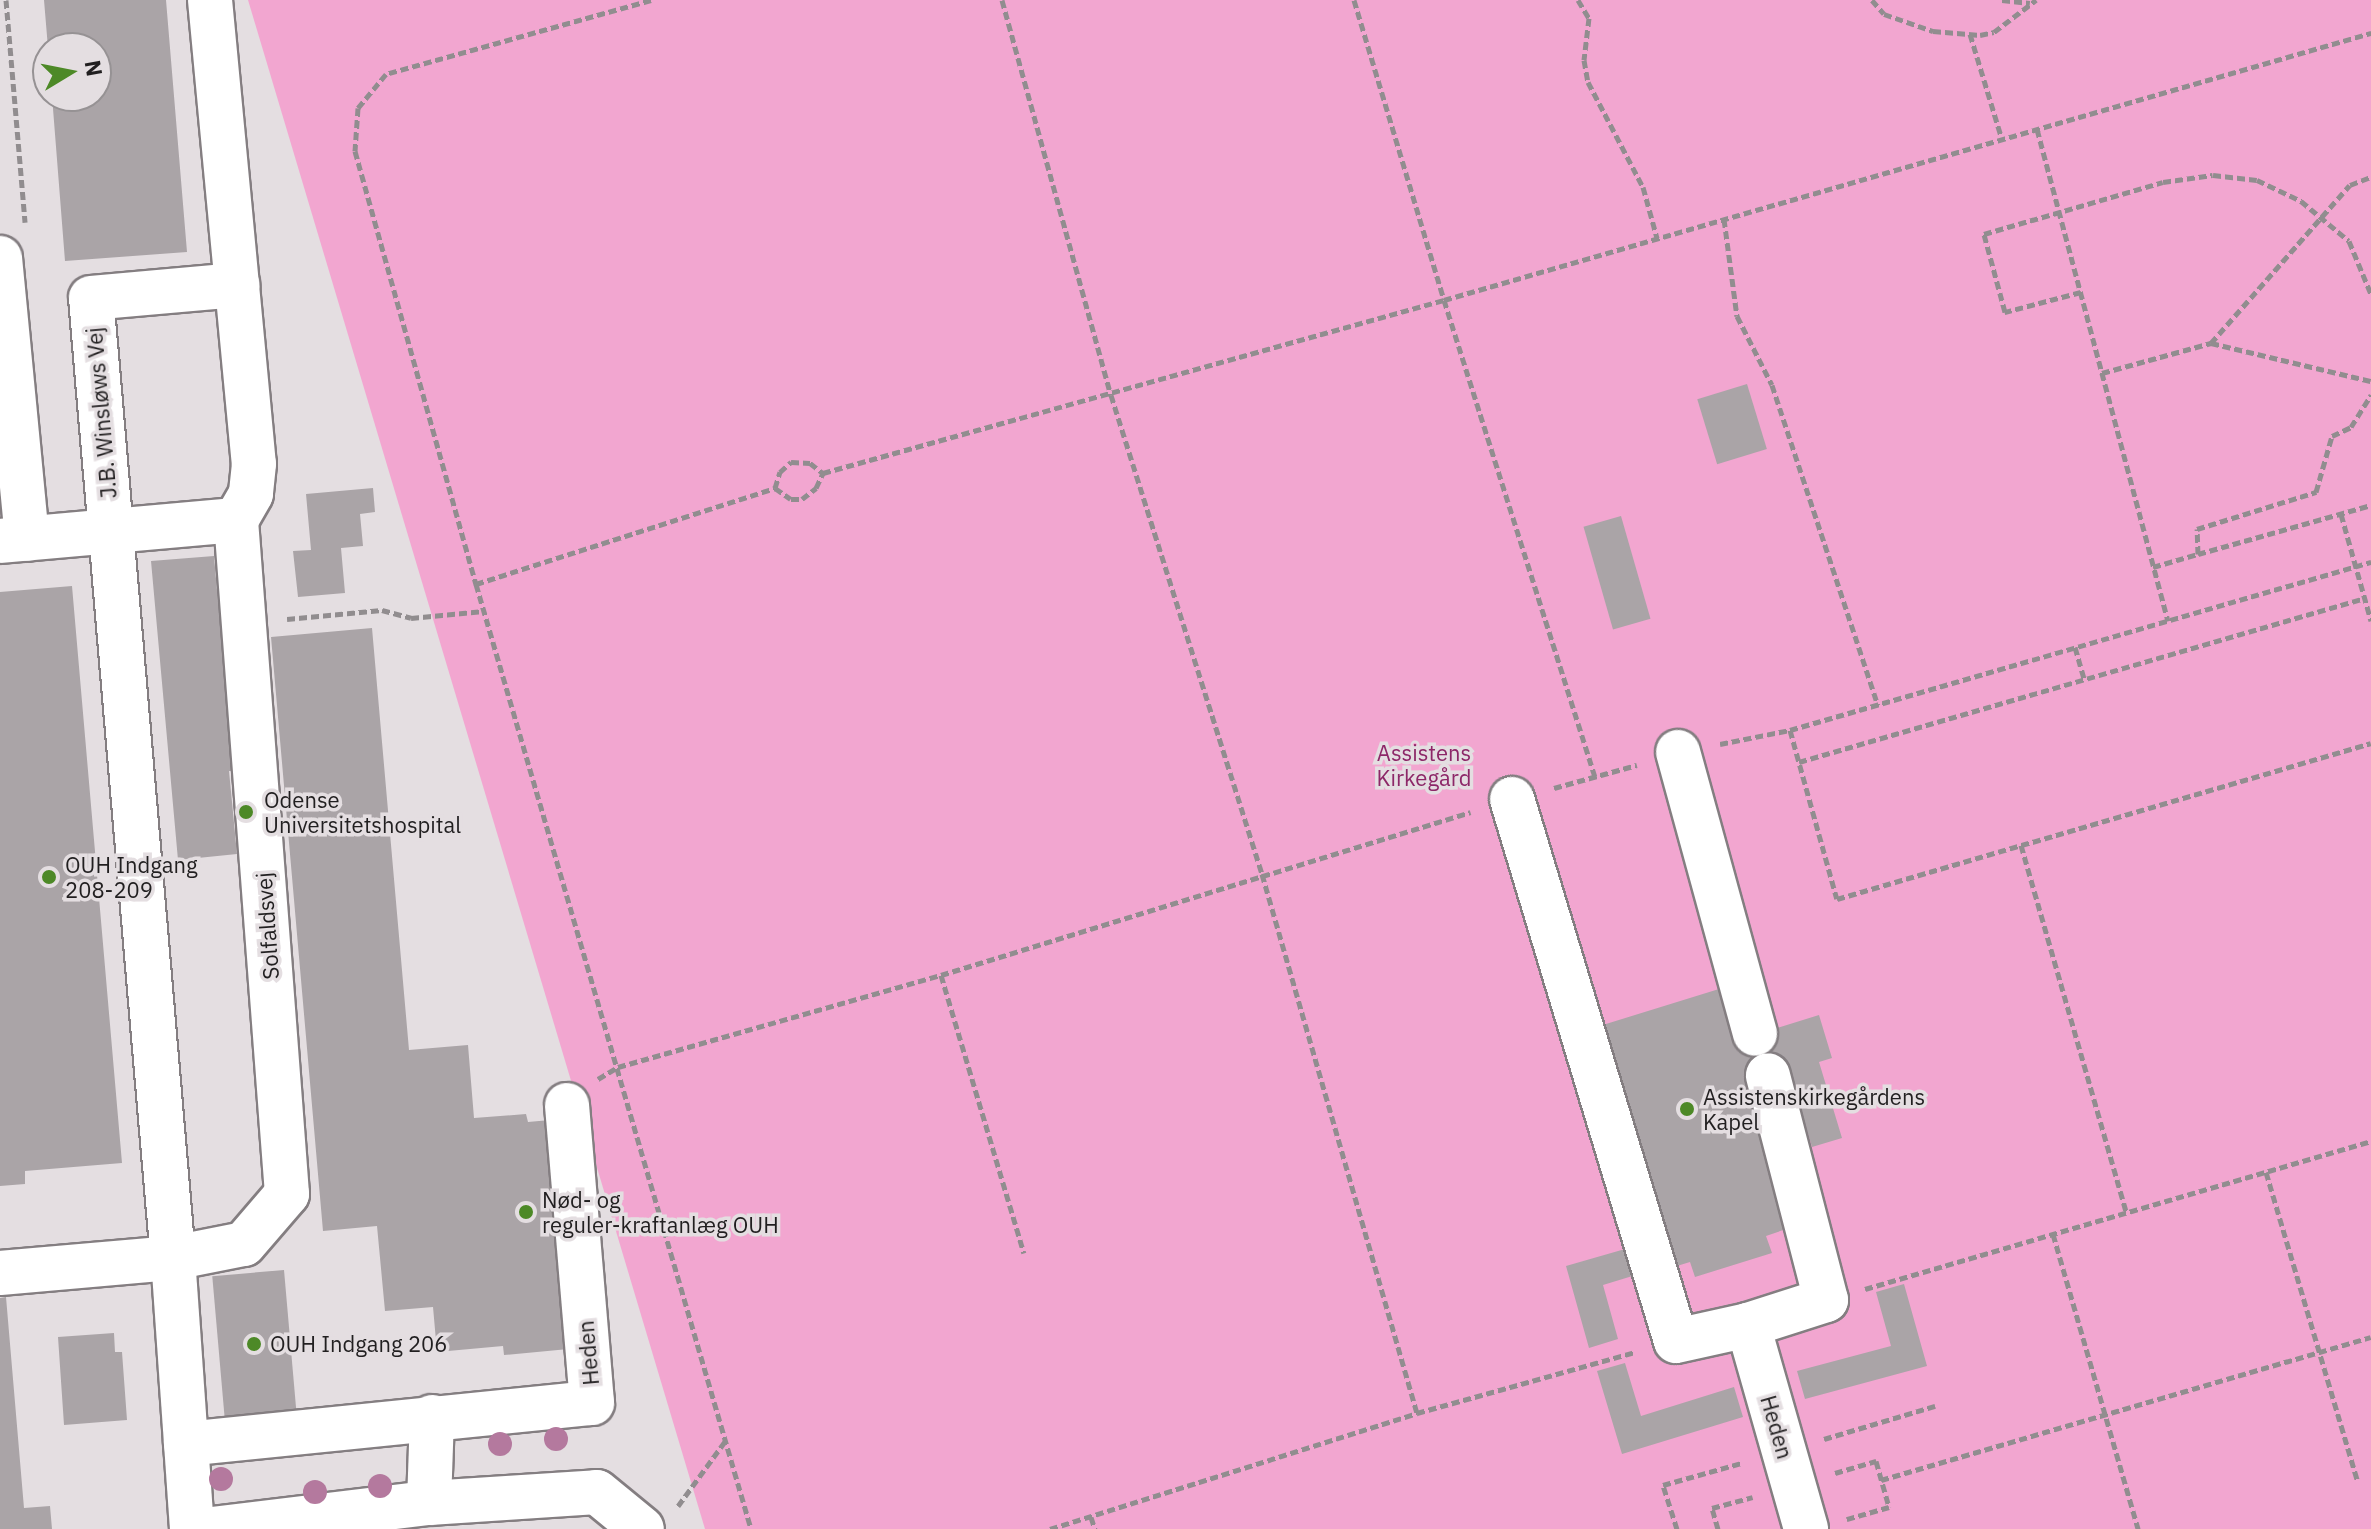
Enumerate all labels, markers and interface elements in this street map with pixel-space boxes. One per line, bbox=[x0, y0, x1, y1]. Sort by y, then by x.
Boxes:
north arrow bbox=[32, 32, 112, 112]
text: N bbox=[78, 58, 110, 78]
street label: J.B. Winsløws Vej bbox=[80, 326, 122, 500]
park label: Assistens Kirkegård bbox=[1377, 739, 1471, 790]
place label: Odense Universitetshospital bbox=[264, 786, 461, 838]
marker: Odense Universitetshospital bbox=[235, 801, 257, 823]
place label: OUH Indgang 208-209 bbox=[65, 851, 198, 902]
marker: OUH Indgang 208-209 bbox=[40, 868, 58, 886]
street label: Solfaldsvej bbox=[250, 872, 284, 980]
place label: Assistenskirkegårdens Kapel bbox=[1703, 1083, 1925, 1134]
marker: Assistenskirkegårdens Kapel bbox=[1678, 1100, 1696, 1118]
place label: Nød- og reguler-kraftanlæg OUH bbox=[542, 1186, 779, 1238]
marker: Nød- og reguler-kraftanlæg OUH bbox=[517, 1203, 535, 1221]
street label: Heden bbox=[572, 1319, 604, 1387]
place label: OUH Indgang 206 bbox=[270, 1331, 447, 1357]
marker: OUH Indgang 206 bbox=[245, 1335, 263, 1353]
street label: Heden bbox=[1755, 1392, 1799, 1462]

